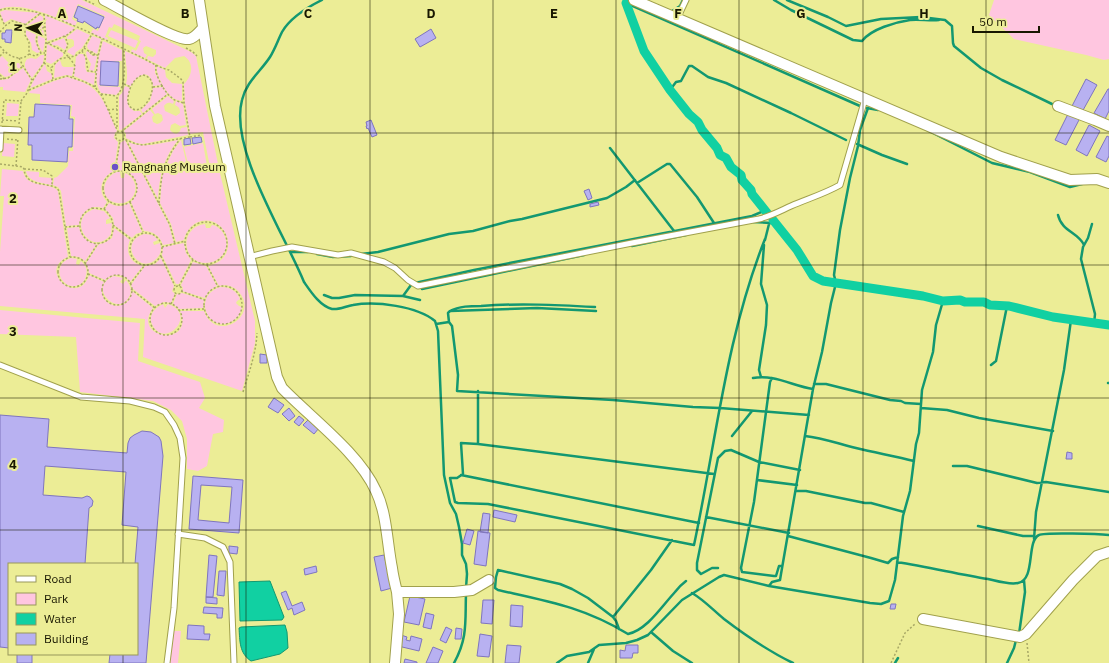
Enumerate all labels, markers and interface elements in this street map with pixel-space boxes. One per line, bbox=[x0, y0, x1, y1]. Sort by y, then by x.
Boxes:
text: A bbox=[58, 5, 67, 22]
text: B bbox=[181, 5, 190, 22]
text: C bbox=[304, 5, 313, 22]
text: D bbox=[426, 5, 436, 22]
text: E bbox=[550, 5, 558, 22]
text: F bbox=[674, 5, 682, 22]
text: G bbox=[796, 5, 806, 22]
text: H bbox=[919, 5, 929, 22]
north arrow bbox=[8, 8, 48, 48]
scale bar bbox=[973, 8, 1039, 34]
text: 50 m bbox=[979, 14, 1007, 29]
text: N bbox=[11, 23, 25, 32]
text: 1 bbox=[9, 58, 17, 75]
place label: Rangnang Museum bbox=[123, 159, 226, 174]
marker: Rangnang Museum bbox=[110, 162, 120, 172]
text: 2 bbox=[9, 190, 17, 207]
text: 3 bbox=[9, 323, 17, 340]
text: 4 bbox=[9, 456, 17, 473]
legend bbox=[8, 563, 138, 655]
text: Road bbox=[44, 571, 72, 586]
text: Park bbox=[44, 591, 69, 606]
text: Water bbox=[44, 611, 77, 626]
text: Building bbox=[44, 631, 89, 646]

